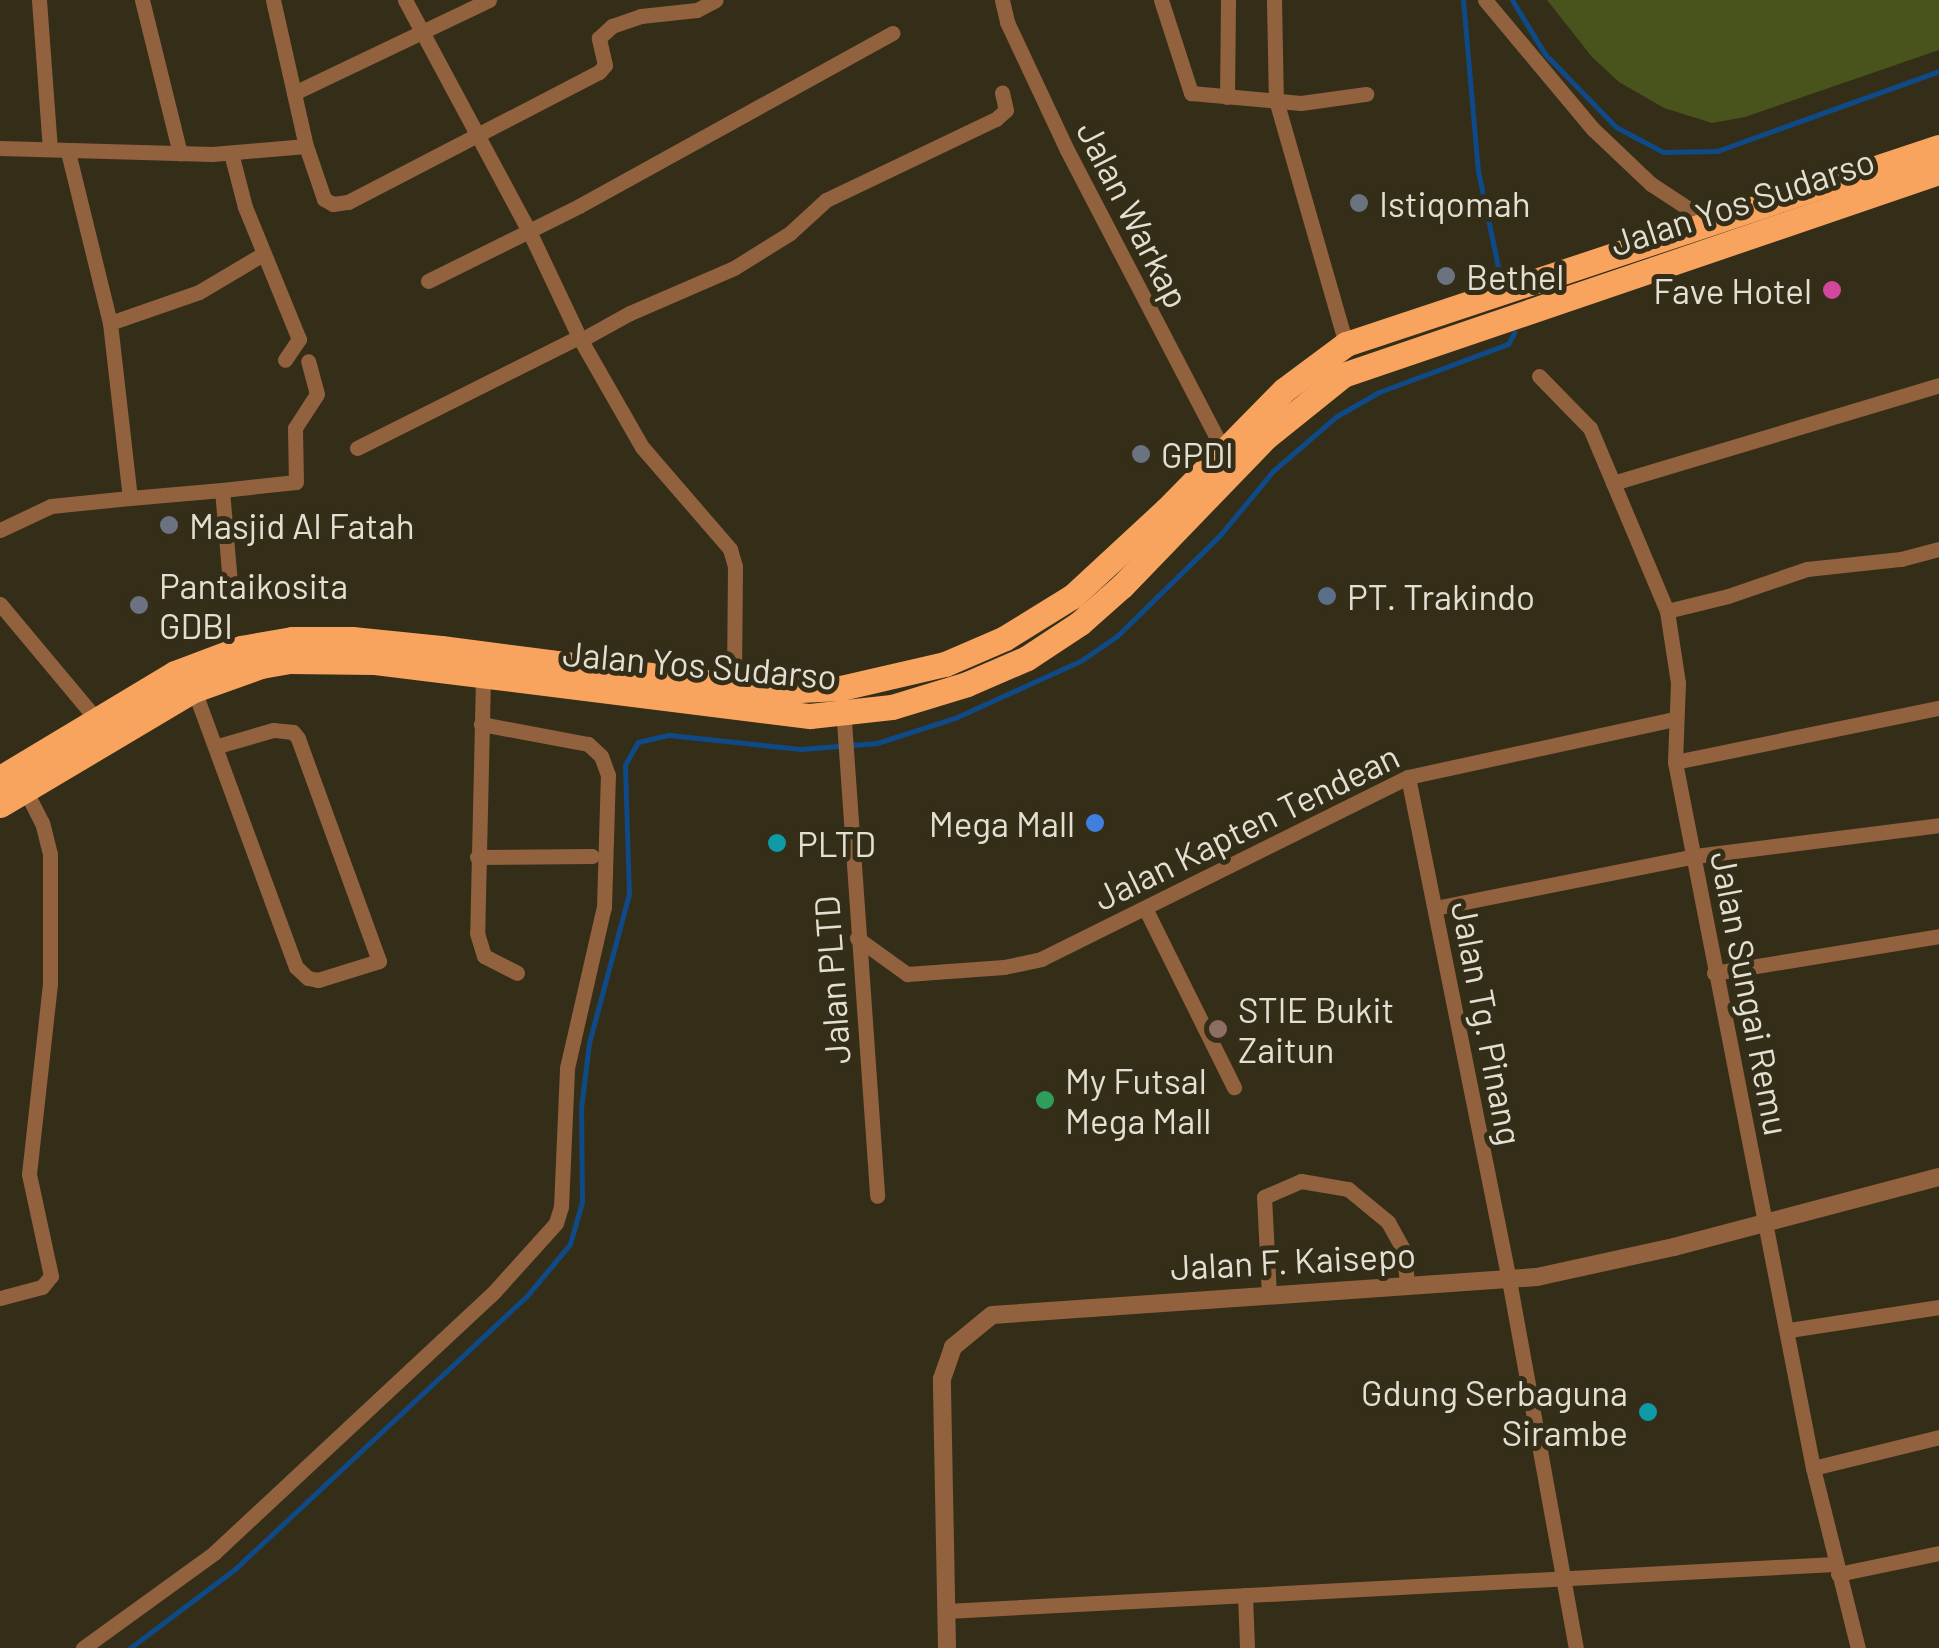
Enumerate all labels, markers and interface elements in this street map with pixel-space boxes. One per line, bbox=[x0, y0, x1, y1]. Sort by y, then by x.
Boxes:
street label: Jalan Warkap bbox=[1069, 114, 1199, 314]
street label: Jalan Yos Sudarso bbox=[1605, 139, 1879, 263]
place label: Istiqomah bbox=[1379, 182, 1531, 224]
marker: Istiqomah bbox=[1348, 192, 1370, 214]
place label: Bethel bbox=[1466, 255, 1564, 297]
marker: Bethel bbox=[1435, 265, 1457, 287]
place label: Fave Hotel bbox=[1653, 269, 1812, 311]
marker: Fave Hotel bbox=[1821, 279, 1843, 301]
place label: GPDI bbox=[1161, 433, 1234, 475]
marker: GPDI bbox=[1130, 443, 1152, 465]
place label: Masjid Al Fatah bbox=[189, 504, 415, 546]
marker: Masjid Al Fatah bbox=[158, 514, 180, 536]
place label: Pantaikosita GDBI bbox=[159, 564, 348, 646]
place label: PT. Trakindo bbox=[1347, 575, 1535, 617]
marker: PT. Trakindo bbox=[1316, 585, 1338, 607]
marker: Pantaikosita GDBI bbox=[128, 594, 150, 616]
street label: Jalan Yos Sudarso bbox=[561, 631, 839, 697]
street label: Jalan Kapten Tendean bbox=[1087, 734, 1405, 918]
place label: Mega Mall bbox=[929, 802, 1075, 844]
marker: Mega Mall bbox=[1084, 812, 1106, 834]
place label: PLTD bbox=[797, 822, 876, 864]
marker: PLTD bbox=[766, 832, 788, 854]
street label: Jalan Sungai Remu bbox=[1703, 848, 1799, 1138]
street label: Jalan PLTD bbox=[804, 894, 858, 1066]
street label: Jalan Tg. Pinang bbox=[1444, 898, 1532, 1148]
place label: STIE Bukit Zaitun bbox=[1238, 988, 1394, 1070]
marker: STIE Bukit Zaitun bbox=[1207, 1018, 1229, 1040]
place label: My Futsal Mega Mall bbox=[1065, 1059, 1211, 1141]
marker: My Futsal Mega Mall bbox=[1034, 1089, 1056, 1111]
street label: Jalan F. Kaisepo bbox=[1169, 1233, 1417, 1287]
place label: Gdung Serbaguna Sirambe bbox=[1361, 1371, 1628, 1453]
marker: Gdung Serbaguna Sirambe bbox=[1637, 1401, 1659, 1423]

